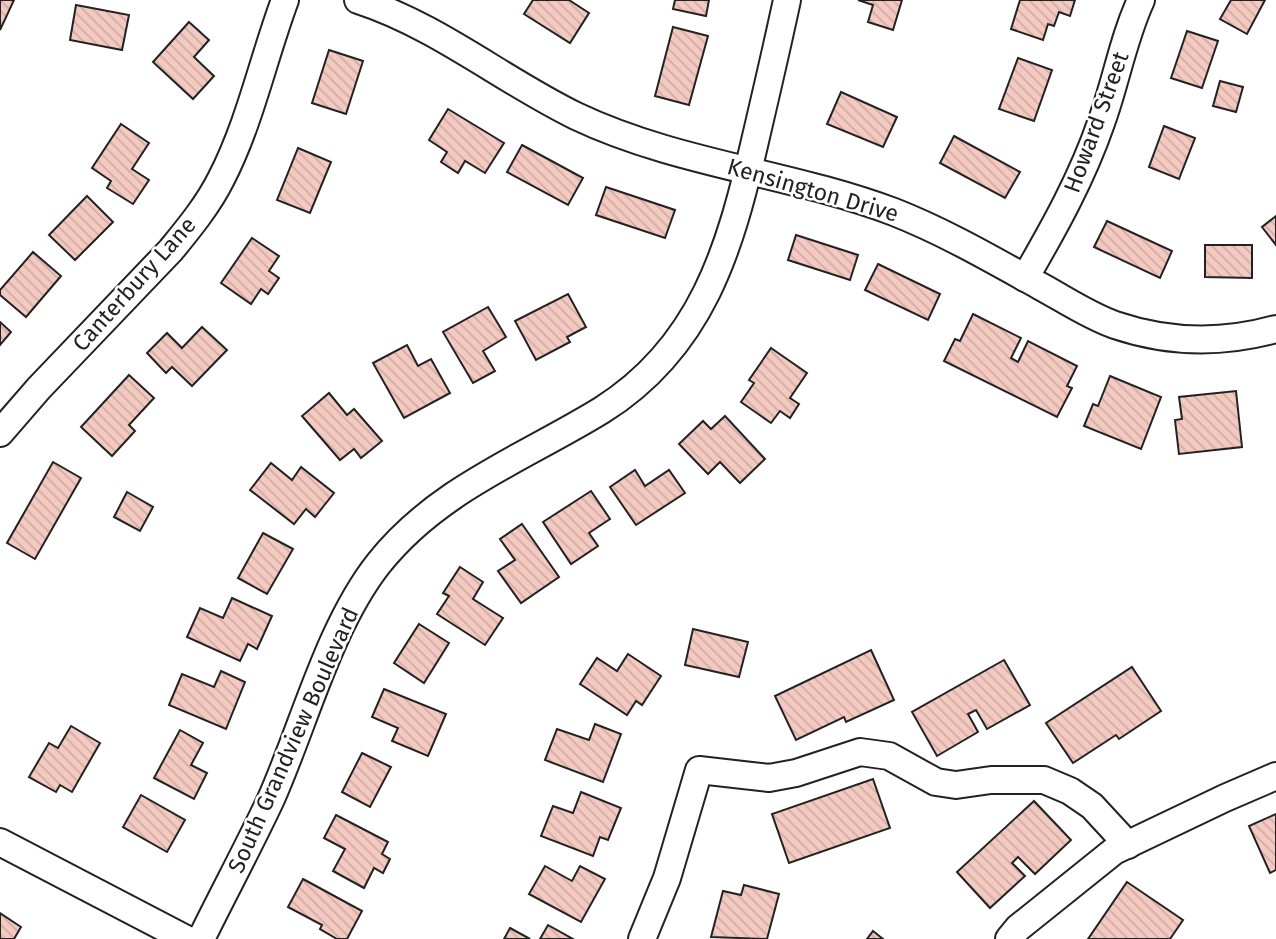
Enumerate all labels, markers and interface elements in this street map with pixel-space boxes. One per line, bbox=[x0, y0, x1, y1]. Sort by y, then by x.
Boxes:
street label: Howard Street bbox=[1057, 47, 1135, 196]
street label: Kensington Drive bbox=[724, 152, 902, 228]
street label: Canterbury Lane bbox=[66, 211, 202, 357]
street label: South Grandview Boulevard bbox=[222, 603, 364, 877]

